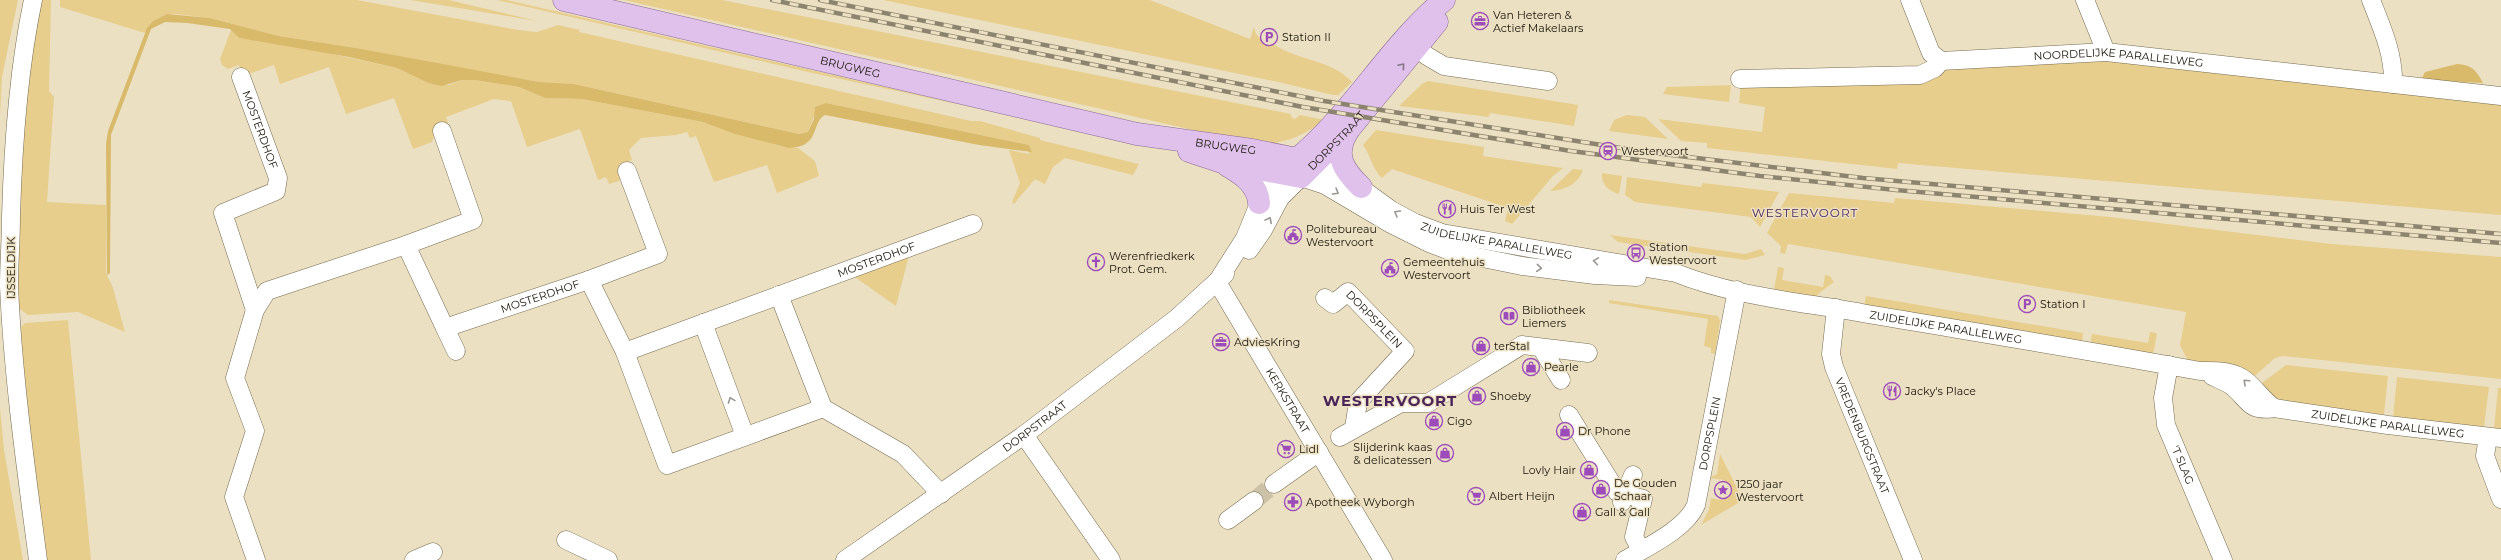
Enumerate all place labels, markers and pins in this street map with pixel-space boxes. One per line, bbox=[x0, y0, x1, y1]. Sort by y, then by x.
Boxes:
place label: Van Heteren & Actief Makelaars bbox=[1493, 8, 1584, 35]
office icon: Van Heteren & Actief Makelaars bbox=[1470, 11, 1490, 31]
parking icon: Station II bbox=[1259, 27, 1279, 47]
place label: Station II bbox=[1282, 30, 1331, 44]
station icon: Westervoort bbox=[1598, 141, 1618, 161]
place label: Westervoort bbox=[1621, 144, 1689, 158]
restaurant icon: Huis Ter West bbox=[1437, 199, 1457, 219]
place label: Huis Ter West bbox=[1460, 202, 1536, 216]
place label: Politebureau Westervoort bbox=[1306, 222, 1377, 249]
public building icon: Politebureau Westervoort bbox=[1283, 225, 1303, 245]
place label: Station Westervoort bbox=[1649, 240, 1717, 267]
bus stop icon: Station Westervoort bbox=[1626, 243, 1646, 263]
place label: Werenfriedkerk Prot. Gem. bbox=[1109, 249, 1195, 276]
church icon: Werenfriedkerk Prot. Gem. bbox=[1086, 252, 1106, 272]
place label: Gemeentehuis Westervoort bbox=[1403, 255, 1485, 282]
public building icon: Gemeentehuis Westervoort bbox=[1380, 258, 1400, 278]
parking icon: Station I bbox=[2017, 294, 2037, 314]
place label: Station I bbox=[2040, 297, 2085, 311]
place label: Bibliotheek Liemers bbox=[1522, 303, 1586, 330]
library icon: Bibliotheek Liemers bbox=[1499, 306, 1519, 326]
office icon: AdviesKring bbox=[1211, 332, 1231, 352]
place label: AdviesKring bbox=[1234, 335, 1300, 349]
shop icon: terStal bbox=[1471, 336, 1491, 356]
place label: terStal bbox=[1494, 339, 1530, 353]
shop icon: Pearle bbox=[1521, 357, 1541, 377]
place label: Pearle bbox=[1544, 360, 1579, 374]
restaurant icon: Jacky's Place bbox=[1882, 381, 1902, 401]
place label: Jacky's Place bbox=[1904, 384, 1976, 398]
shop icon: Shoeby bbox=[1467, 386, 1487, 406]
place label: Shoeby bbox=[1490, 389, 1531, 403]
shop icon: Cigo bbox=[1424, 411, 1444, 431]
place label: Cigo bbox=[1447, 414, 1472, 428]
shop icon: Dr Phone bbox=[1555, 421, 1575, 441]
place label: Dr Phone bbox=[1578, 424, 1631, 438]
supermarket icon: Lidl bbox=[1276, 439, 1296, 459]
place label: Slijderink kaas & delicatessen bbox=[1353, 440, 1433, 467]
place label: Lidl bbox=[1299, 442, 1319, 456]
shop icon: Slijderink kaas & delicatessen bbox=[1435, 443, 1455, 463]
shop icon: Lovly Hair bbox=[1579, 460, 1599, 480]
place label: Lovly Hair bbox=[1522, 463, 1576, 477]
place label: De Gouden Schaar bbox=[1614, 476, 1677, 503]
place label: 1250 jaar Westervoort bbox=[1736, 477, 1804, 504]
shop icon: De Gouden Schaar bbox=[1591, 479, 1611, 499]
place icon: 1250 jaar Westervoort bbox=[1713, 480, 1733, 500]
supermarket icon: Albert Heijn bbox=[1466, 486, 1486, 506]
place label: Albert Heijn bbox=[1489, 489, 1555, 503]
pharmacy icon: Apotheek Wyborgh bbox=[1283, 492, 1303, 512]
place label: Apotheek Wyborgh bbox=[1306, 495, 1415, 509]
shop icon: Gall & Gall bbox=[1572, 502, 1592, 522]
place label: Gall & Gall bbox=[1595, 505, 1650, 519]

